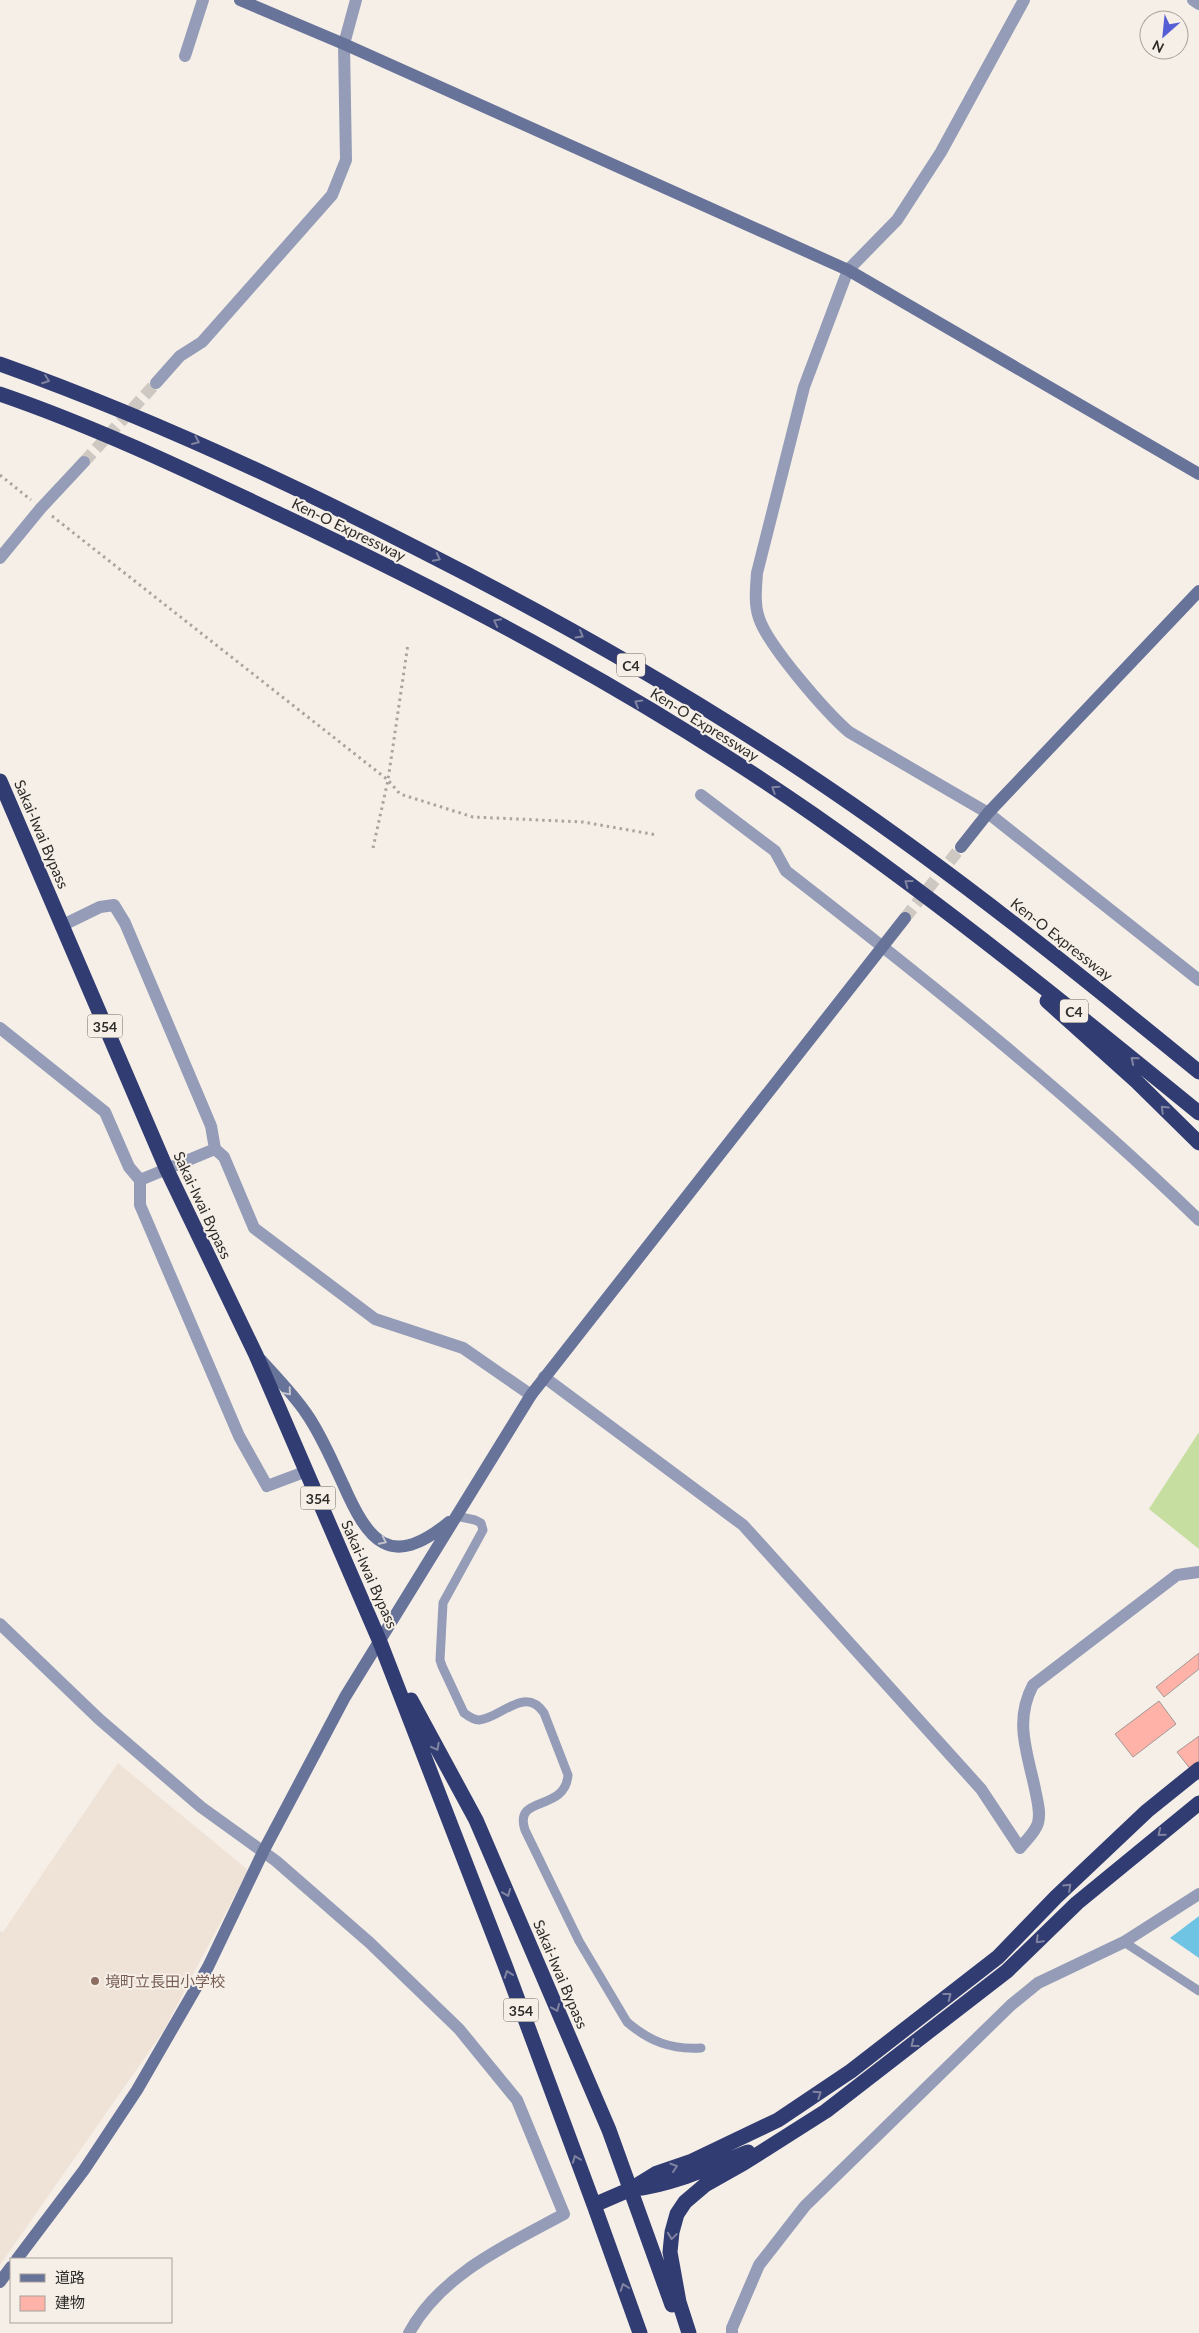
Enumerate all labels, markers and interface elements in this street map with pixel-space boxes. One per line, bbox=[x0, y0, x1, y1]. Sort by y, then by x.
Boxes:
north arrow bbox=[1139, 10, 1189, 60]
text: N bbox=[1149, 37, 1167, 57]
one-way arrow bbox=[41, 374, 50, 384]
one-way arrow bbox=[191, 435, 200, 446]
street label: Ken-O Expressway bbox=[289, 494, 409, 564]
one-way arrow bbox=[432, 552, 441, 562]
one-way arrow bbox=[493, 618, 502, 628]
one-way arrow bbox=[575, 629, 584, 639]
road number: C4 bbox=[617, 654, 645, 676]
street label: Ken-O Expressway bbox=[647, 683, 763, 765]
one-way arrow bbox=[634, 699, 643, 709]
street label: Sakai-Iwai Bypass bbox=[11, 777, 73, 891]
one-way arrow bbox=[772, 786, 781, 796]
one-way arrow bbox=[904, 880, 914, 889]
street label: Ken-O Expressway bbox=[1007, 894, 1117, 985]
road number: C4 bbox=[1060, 999, 1088, 1022]
road number: 354 bbox=[88, 1014, 122, 1038]
one-way arrow bbox=[1131, 1057, 1140, 1066]
one-way arrow bbox=[1161, 1106, 1170, 1115]
street label: Sakai-Iwai Bypass bbox=[170, 1148, 236, 1262]
one-way arrow bbox=[282, 1386, 291, 1395]
road number: 354 bbox=[300, 1486, 336, 1510]
street label: Sakai-Iwai Bypass bbox=[338, 1517, 402, 1631]
one-way arrow bbox=[378, 1535, 387, 1545]
one-way arrow bbox=[430, 1741, 440, 1750]
one-way arrow bbox=[1158, 1828, 1167, 1837]
one-way arrow bbox=[1062, 1884, 1071, 1893]
one-way arrow bbox=[500, 1888, 511, 1897]
street label: Sakai-Iwai Bypass bbox=[530, 1917, 592, 2031]
one-way arrow bbox=[1036, 1934, 1045, 1943]
one-way arrow bbox=[504, 1970, 514, 1979]
place label: 境町立長田小学校 bbox=[105, 1972, 225, 1990]
marker: 境町立長田小学校 bbox=[89, 1975, 101, 1987]
one-way arrow bbox=[942, 1993, 952, 2002]
road number: 354 bbox=[504, 1998, 538, 2022]
one-way arrow bbox=[550, 2003, 561, 2012]
one-way arrow bbox=[911, 2038, 920, 2046]
one-way arrow bbox=[813, 2090, 822, 2100]
one-way arrow bbox=[572, 2156, 582, 2164]
one-way arrow bbox=[669, 2163, 678, 2173]
one-way arrow bbox=[667, 2233, 678, 2241]
legend bbox=[10, 2258, 172, 2323]
text: 道路 bbox=[55, 2268, 85, 2286]
one-way arrow bbox=[620, 2283, 630, 2292]
text: 建物 bbox=[55, 2293, 85, 2311]

